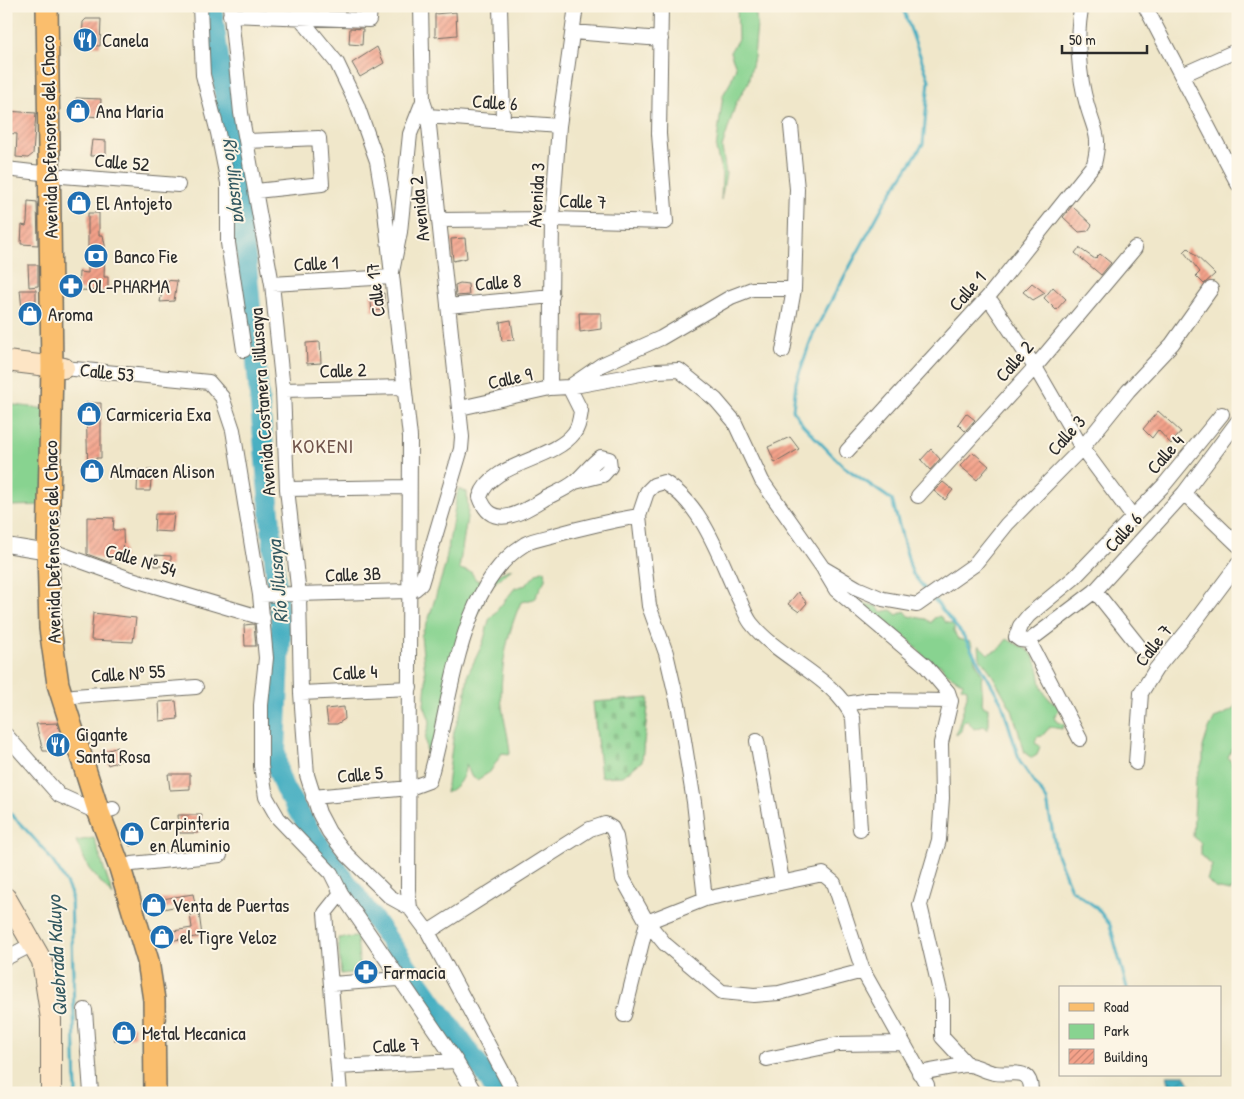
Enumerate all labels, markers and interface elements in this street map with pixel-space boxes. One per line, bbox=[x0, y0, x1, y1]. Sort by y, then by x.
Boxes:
scale bar bbox=[1062, 22, 1146, 54]
restaurant icon: Canela bbox=[72, 27, 98, 53]
place label: Canela bbox=[102, 27, 149, 53]
text: 50 m bbox=[1069, 29, 1096, 50]
street label: Avenida Defensores del Chaco bbox=[34, 35, 64, 239]
street label: Calle 6 bbox=[471, 87, 519, 117]
shop icon: Ana Maria bbox=[65, 98, 91, 124]
place label: Ana Maria bbox=[96, 98, 164, 124]
water label: Río Jilusaya bbox=[216, 136, 255, 224]
street label: Calle 52 bbox=[94, 147, 151, 177]
street label: Avenida 3 bbox=[521, 162, 551, 228]
street label: Avenida 2 bbox=[403, 175, 435, 243]
street label: Calle 7 bbox=[559, 187, 607, 215]
shop icon: El Antojeto bbox=[66, 190, 92, 216]
place label: El Antojeto bbox=[96, 190, 172, 216]
bank icon: Banco Fie bbox=[83, 243, 109, 269]
place label: Banco Fie bbox=[114, 243, 178, 269]
street label: Calle 1 bbox=[293, 249, 339, 277]
street label: Calle 17 bbox=[359, 261, 391, 319]
street label: Calle 1 bbox=[942, 265, 992, 316]
street label: Calle 8 bbox=[474, 267, 522, 297]
pharmacy icon: OL-PHARMA bbox=[58, 273, 84, 299]
place label: OL-PHARMA bbox=[88, 273, 170, 299]
shop icon: Aroma bbox=[17, 301, 43, 327]
place label: Aroma bbox=[48, 301, 93, 327]
street label: Avenida Costanera Jillusaya bbox=[242, 307, 282, 497]
street label: Calle 2 bbox=[989, 335, 1039, 387]
street label: Calle 53 bbox=[79, 356, 135, 388]
street label: Calle 2 bbox=[319, 356, 367, 384]
street label: Calle 9 bbox=[485, 361, 535, 395]
shop icon: Carmiceria Exa bbox=[76, 401, 102, 427]
place label: Carmiceria Exa bbox=[106, 401, 212, 427]
street label: Calle 3 bbox=[1041, 409, 1091, 461]
street label: Calle 4 bbox=[1140, 428, 1190, 480]
district label: KOKENI bbox=[292, 432, 354, 459]
street label: Avenida Defensores del Chaco bbox=[37, 440, 67, 644]
shop icon: Almacen Alison bbox=[79, 458, 105, 484]
place label: Almacen Alison bbox=[110, 458, 215, 484]
street label: Calle 6 bbox=[1098, 506, 1148, 558]
street label: Calle Nº 54 bbox=[102, 537, 180, 583]
water label: Río Jilusaya bbox=[260, 537, 295, 625]
street label: Calle 3B bbox=[324, 560, 382, 588]
street label: Calle 7 bbox=[1128, 618, 1178, 672]
street label: Calle Nº 55 bbox=[90, 657, 166, 689]
street label: Calle 4 bbox=[332, 658, 378, 686]
place label: Gigante Santa Rosa bbox=[76, 721, 151, 769]
restaurant icon: Gigante Santa Rosa bbox=[45, 732, 71, 758]
street label: Calle 5 bbox=[336, 759, 384, 789]
place label: Carpinteria en Aluminio bbox=[150, 810, 230, 858]
shop icon: Carpinteria en Aluminio bbox=[119, 821, 145, 847]
shop icon: Venta de Puertas bbox=[141, 892, 167, 918]
place label: Venta de Puertas bbox=[172, 892, 289, 918]
water label: Quebrada Kaluyo bbox=[39, 893, 74, 1017]
shop icon: el Tigre Veloz bbox=[149, 924, 175, 950]
place label: el Tigre Veloz bbox=[180, 924, 277, 950]
pharmacy icon: Farmacia bbox=[353, 959, 379, 985]
place label: Farmacia bbox=[383, 959, 446, 985]
legend bbox=[1059, 986, 1222, 1076]
text: Road bbox=[1104, 996, 1129, 1017]
shop icon: Metal Mecanica bbox=[111, 1020, 137, 1046]
place label: Metal Mecanica bbox=[142, 1020, 246, 1046]
text: Park bbox=[1104, 1020, 1129, 1041]
street label: Calle 7 bbox=[372, 1031, 420, 1059]
text: Building bbox=[1104, 1046, 1148, 1067]

